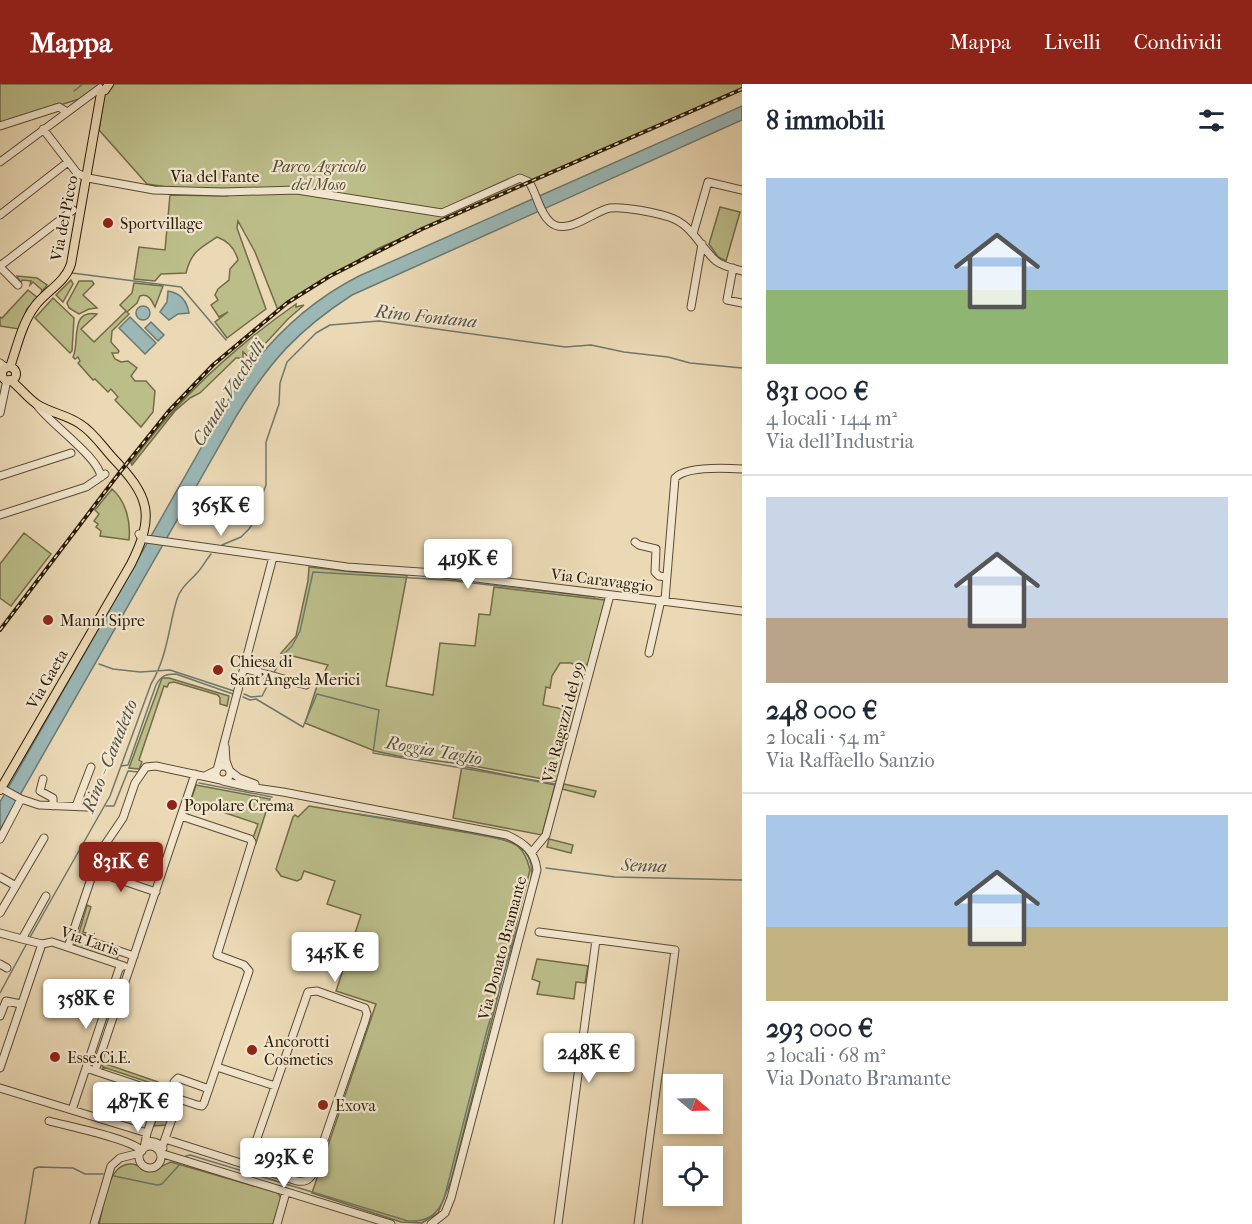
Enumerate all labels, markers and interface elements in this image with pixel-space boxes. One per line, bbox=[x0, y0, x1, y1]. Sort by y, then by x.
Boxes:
text: Mappa bbox=[30, 26, 112, 59]
text: Mappa bbox=[950, 30, 1011, 54]
text: Livelli bbox=[1044, 30, 1101, 54]
text: Condividi bbox=[1134, 30, 1222, 54]
icon: filters bbox=[1195, 104, 1228, 137]
text: 8 immobili bbox=[766, 105, 885, 136]
park label: Parco Agricolo del Moso bbox=[271, 157, 366, 194]
street label: Via del Fante bbox=[169, 167, 260, 186]
street label: Via del Picco bbox=[46, 174, 82, 263]
place label: Sportvillage bbox=[120, 214, 203, 233]
marker: Sportvillage bbox=[101, 216, 115, 230]
icon: home bbox=[943, 217, 1051, 325]
water label: Rino Fontana bbox=[373, 301, 478, 333]
water label: Canale Vacchelli bbox=[188, 335, 271, 450]
text: 831 000 € bbox=[766, 376, 869, 407]
text: 4 locali · 144 m² bbox=[766, 407, 897, 430]
text: Via dell'Industria bbox=[766, 430, 914, 453]
pin: 365K € bbox=[172, 486, 270, 537]
text: 365K € bbox=[192, 494, 250, 517]
icon: home bbox=[943, 536, 1051, 644]
pin: 419K € bbox=[419, 539, 517, 590]
text: 419K € bbox=[438, 547, 498, 570]
street label: Via Caravaggio bbox=[549, 564, 654, 596]
place label: Manni Sipre bbox=[60, 611, 145, 630]
marker: Manni Sipre bbox=[41, 613, 55, 627]
street label: Via Gaeta bbox=[22, 645, 72, 713]
place label: Chiesa di Sant'Angela Merici bbox=[230, 652, 360, 689]
street label: Via Ragazzi del 99 bbox=[537, 659, 588, 786]
marker: Chiesa di Sant'Angela Merici bbox=[211, 663, 225, 677]
text: 248 000 € bbox=[766, 695, 877, 726]
water label: Rino - Canaletto bbox=[77, 696, 142, 816]
text: 2 locali · 54 m² bbox=[766, 726, 885, 749]
water label: Roggia Taglio bbox=[383, 732, 484, 770]
text: Via Raffaello Sanzio bbox=[766, 749, 935, 772]
place label: Popolare Crema bbox=[184, 796, 295, 815]
marker: Popolare Crema bbox=[165, 798, 179, 812]
pin: 831K € bbox=[72, 842, 170, 893]
text: 831K € bbox=[93, 850, 149, 873]
icon: home bbox=[943, 854, 1051, 962]
water label: Senna bbox=[620, 855, 667, 877]
street label: Via Donato Bramante bbox=[473, 874, 530, 1023]
street label: Via Laris bbox=[57, 922, 122, 960]
pin: 345K € bbox=[286, 932, 384, 983]
text: 345K € bbox=[306, 940, 364, 963]
pin: 358K € bbox=[37, 979, 135, 1030]
text: 358K € bbox=[57, 987, 115, 1010]
text: 293 000 € bbox=[766, 1013, 873, 1044]
place label: Ancorotti Cosmetics bbox=[263, 1032, 333, 1069]
pin: 248K € bbox=[540, 1033, 638, 1084]
text: 248K € bbox=[558, 1041, 620, 1064]
marker: Ancorotti Cosmetics bbox=[245, 1043, 259, 1057]
text: 2 locali · 68 m² bbox=[766, 1044, 886, 1067]
place label: Esse.Ci.E. bbox=[67, 1048, 130, 1067]
marker: Esse.Ci.E. bbox=[48, 1050, 62, 1064]
text: Via Donato Bramante bbox=[766, 1067, 951, 1090]
north arrow bbox=[663, 1074, 723, 1134]
map controls bbox=[663, 1074, 723, 1206]
pin: 487K € bbox=[89, 1082, 187, 1133]
text: 487K € bbox=[107, 1090, 169, 1113]
place label: Exova bbox=[335, 1096, 376, 1115]
marker: Exova bbox=[316, 1098, 330, 1112]
pin: 293K € bbox=[235, 1138, 333, 1189]
text: 293K € bbox=[254, 1146, 314, 1169]
button: locate bbox=[663, 1146, 723, 1206]

